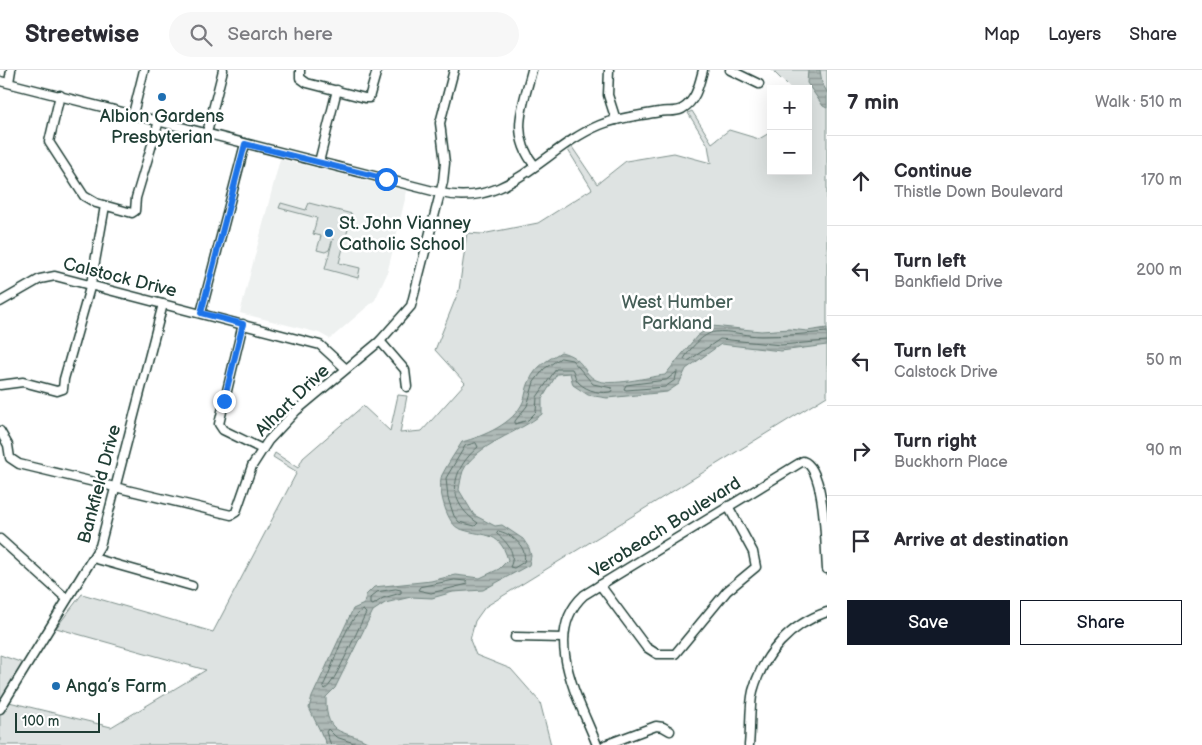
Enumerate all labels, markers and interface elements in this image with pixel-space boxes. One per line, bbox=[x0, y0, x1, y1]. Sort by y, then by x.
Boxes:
search box bbox=[169, 12, 519, 57]
text: Streetwise bbox=[25, 20, 139, 49]
icon: search bbox=[187, 21, 215, 49]
text: Search here bbox=[227, 23, 333, 46]
text: Map bbox=[984, 24, 1020, 45]
text: Layers bbox=[1048, 24, 1101, 45]
text: Share bbox=[1129, 24, 1177, 45]
map controls bbox=[767, 85, 812, 175]
button: + bbox=[767, 85, 812, 130]
text: 7 min bbox=[847, 90, 899, 115]
marker: Albion Gardens Presbyterian bbox=[156, 91, 168, 103]
text: Walk · 510 m bbox=[1095, 93, 1182, 112]
place label: Albion Gardens Presbyterian bbox=[100, 106, 224, 148]
button: − bbox=[767, 130, 812, 175]
text: Continue bbox=[894, 160, 972, 183]
icon: ahead bbox=[847, 167, 875, 195]
route start bbox=[375, 168, 398, 191]
text: 170 m bbox=[1141, 171, 1182, 190]
text: Thistle Down Boulevard bbox=[894, 183, 1063, 202]
place label: St. John Vianney Catholic School bbox=[339, 213, 472, 255]
marker: St. John Vianney Catholic School bbox=[323, 227, 335, 239]
text: Turn left bbox=[894, 250, 966, 273]
street label: Calstock Drive bbox=[61, 253, 179, 302]
icon: left bbox=[847, 257, 875, 285]
text: 200 m bbox=[1136, 261, 1182, 280]
text: Bankfield Drive bbox=[894, 273, 1003, 292]
park label: West Humber Parkland bbox=[622, 292, 733, 334]
text: Turn left bbox=[894, 340, 966, 363]
icon: left bbox=[847, 347, 875, 375]
text: 50 m bbox=[1146, 351, 1182, 370]
street label: Alhart Drive bbox=[251, 360, 334, 441]
text: Calstock Drive bbox=[894, 363, 998, 382]
route end bbox=[213, 390, 236, 413]
street label: Bankfield Drive bbox=[74, 422, 126, 546]
text: Turn right bbox=[894, 430, 977, 453]
icon: right bbox=[847, 437, 875, 465]
text: 90 m bbox=[1146, 441, 1182, 460]
text: Buckhorn Place bbox=[894, 453, 1008, 472]
street label: Verobeach Boulevard bbox=[586, 472, 745, 582]
icon: arrive bbox=[847, 527, 875, 555]
text: Arrive at destination bbox=[894, 529, 1069, 552]
button: Save bbox=[847, 600, 1010, 645]
button: Share bbox=[1020, 600, 1182, 645]
place label: Anga’s Farm bbox=[66, 676, 167, 697]
marker: Anga’s Farm bbox=[50, 680, 62, 692]
scale bar bbox=[15, 710, 100, 733]
text: 100 m bbox=[22, 713, 59, 730]

